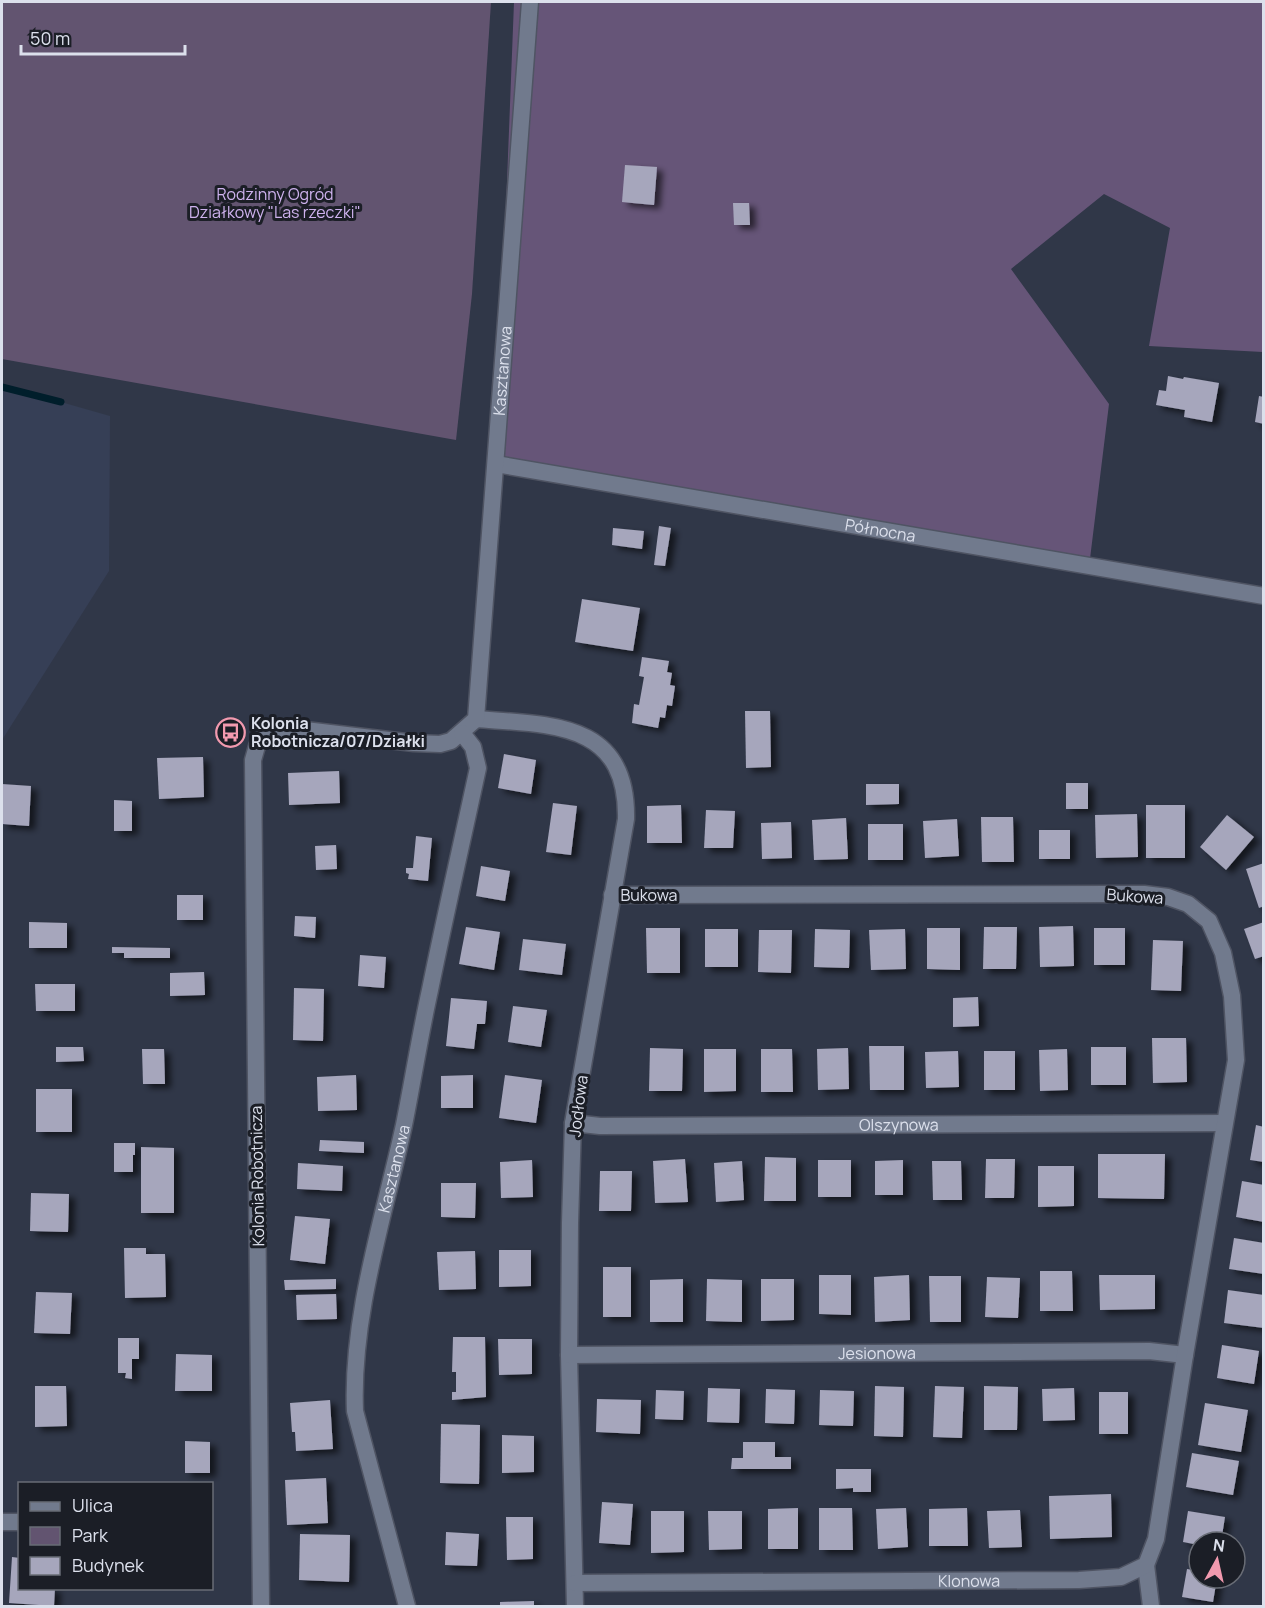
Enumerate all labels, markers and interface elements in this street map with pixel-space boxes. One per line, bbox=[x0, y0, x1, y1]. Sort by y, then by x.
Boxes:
scale bar bbox=[21, 18, 184, 56]
text: 50 m bbox=[30, 26, 70, 50]
park label: Rodzinny Ogród Działkowy "Las rzeczki" bbox=[189, 183, 361, 223]
street label: Kasztanowa bbox=[488, 325, 517, 416]
street label: Północna bbox=[843, 513, 917, 547]
place label: Kolonia Robotnicza/07/Działki bbox=[251, 712, 425, 752]
bus stop icon: Kolonia Robotnicza/07/Działki bbox=[214, 716, 246, 748]
street label: Bukowa bbox=[1106, 883, 1164, 909]
street label: Bukowa bbox=[621, 884, 677, 906]
street label: Jodłowa bbox=[563, 1074, 593, 1138]
street label: Kolonia Robotnicza bbox=[245, 1105, 269, 1247]
street label: Olszynowa bbox=[859, 1113, 939, 1136]
street label: Kasztanowa bbox=[372, 1123, 415, 1215]
street label: Jesionowa bbox=[838, 1342, 916, 1364]
legend bbox=[18, 1482, 213, 1590]
text: Ulica bbox=[72, 1493, 113, 1517]
text: Park bbox=[72, 1523, 109, 1547]
north arrow bbox=[1187, 1530, 1247, 1590]
text: N bbox=[1212, 1533, 1226, 1557]
text: Budynek bbox=[72, 1553, 145, 1577]
street label: Klonowa bbox=[938, 1569, 1000, 1592]

